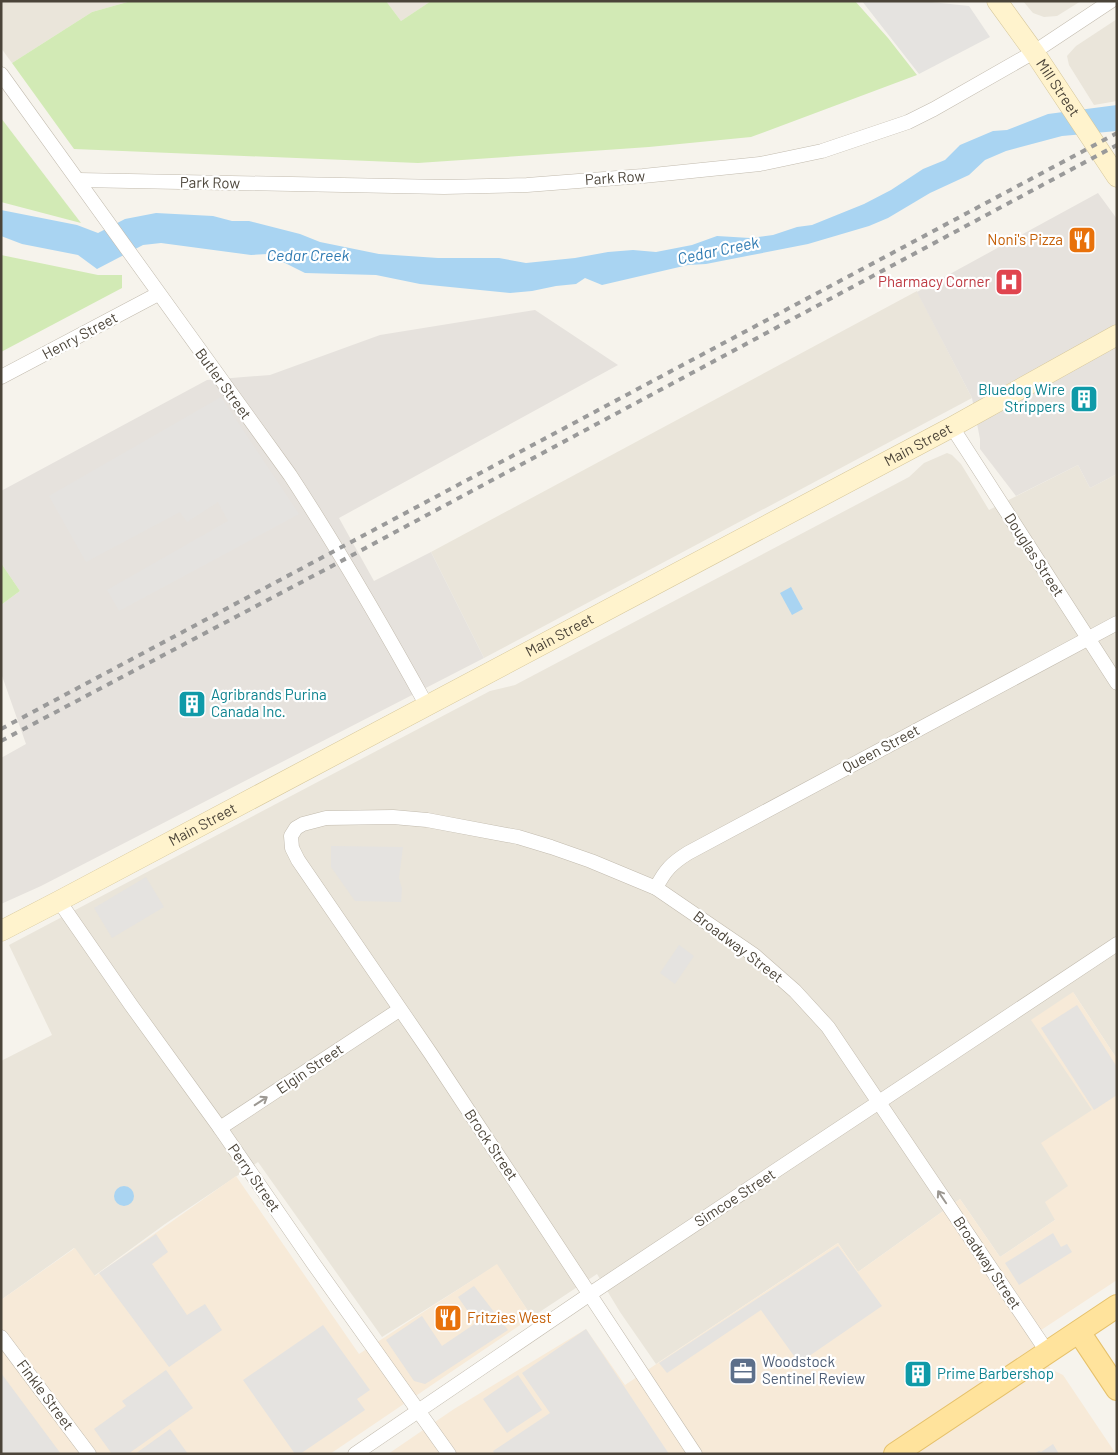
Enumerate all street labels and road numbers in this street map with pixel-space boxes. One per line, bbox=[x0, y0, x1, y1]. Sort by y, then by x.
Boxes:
street label: Mill Street bbox=[1033, 55, 1084, 120]
street label: Park Row bbox=[584, 166, 646, 188]
street label: Park Row bbox=[180, 172, 240, 192]
street label: Henry Street bbox=[39, 308, 120, 362]
street label: Butler Street bbox=[192, 344, 256, 423]
street label: Main Street bbox=[881, 419, 955, 469]
street label: Douglas Street bbox=[1001, 509, 1068, 600]
street label: Main Street bbox=[522, 609, 596, 660]
street label: Queen Street bbox=[839, 720, 922, 776]
street label: Main Street bbox=[165, 798, 239, 849]
street label: Broadway Street bbox=[690, 907, 787, 986]
street label: Elgin Street bbox=[273, 1039, 346, 1097]
street label: Brock Street bbox=[461, 1105, 522, 1184]
street label: Perry Street bbox=[225, 1140, 285, 1215]
street label: Simcoe Street bbox=[691, 1164, 778, 1230]
street label: Broadway Street bbox=[950, 1213, 1025, 1312]
street label: Finkle Street bbox=[14, 1356, 78, 1433]

